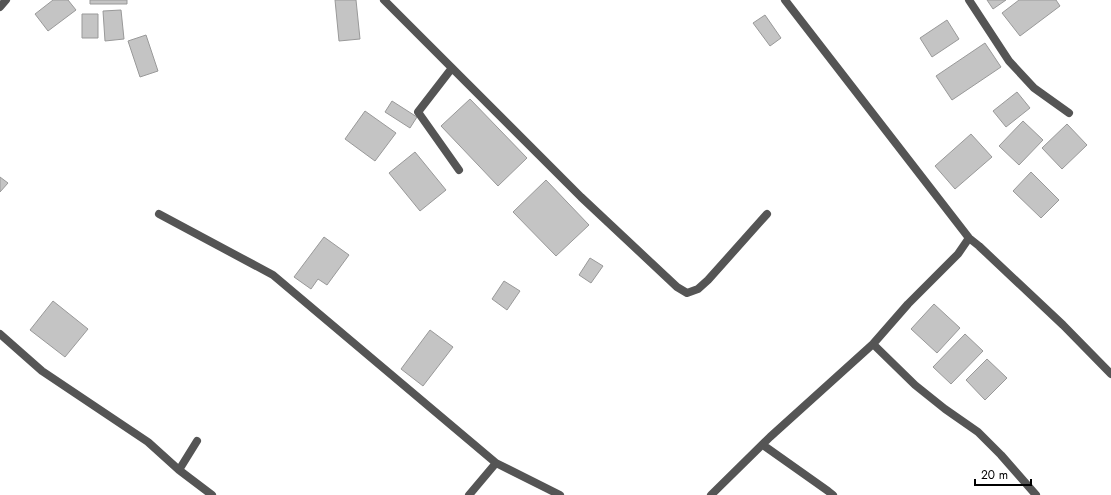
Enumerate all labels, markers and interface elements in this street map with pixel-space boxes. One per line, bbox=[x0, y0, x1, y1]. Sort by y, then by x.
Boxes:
scale bar bbox=[975, 461, 1031, 487]
text: 20 m bbox=[981, 466, 1008, 484]

